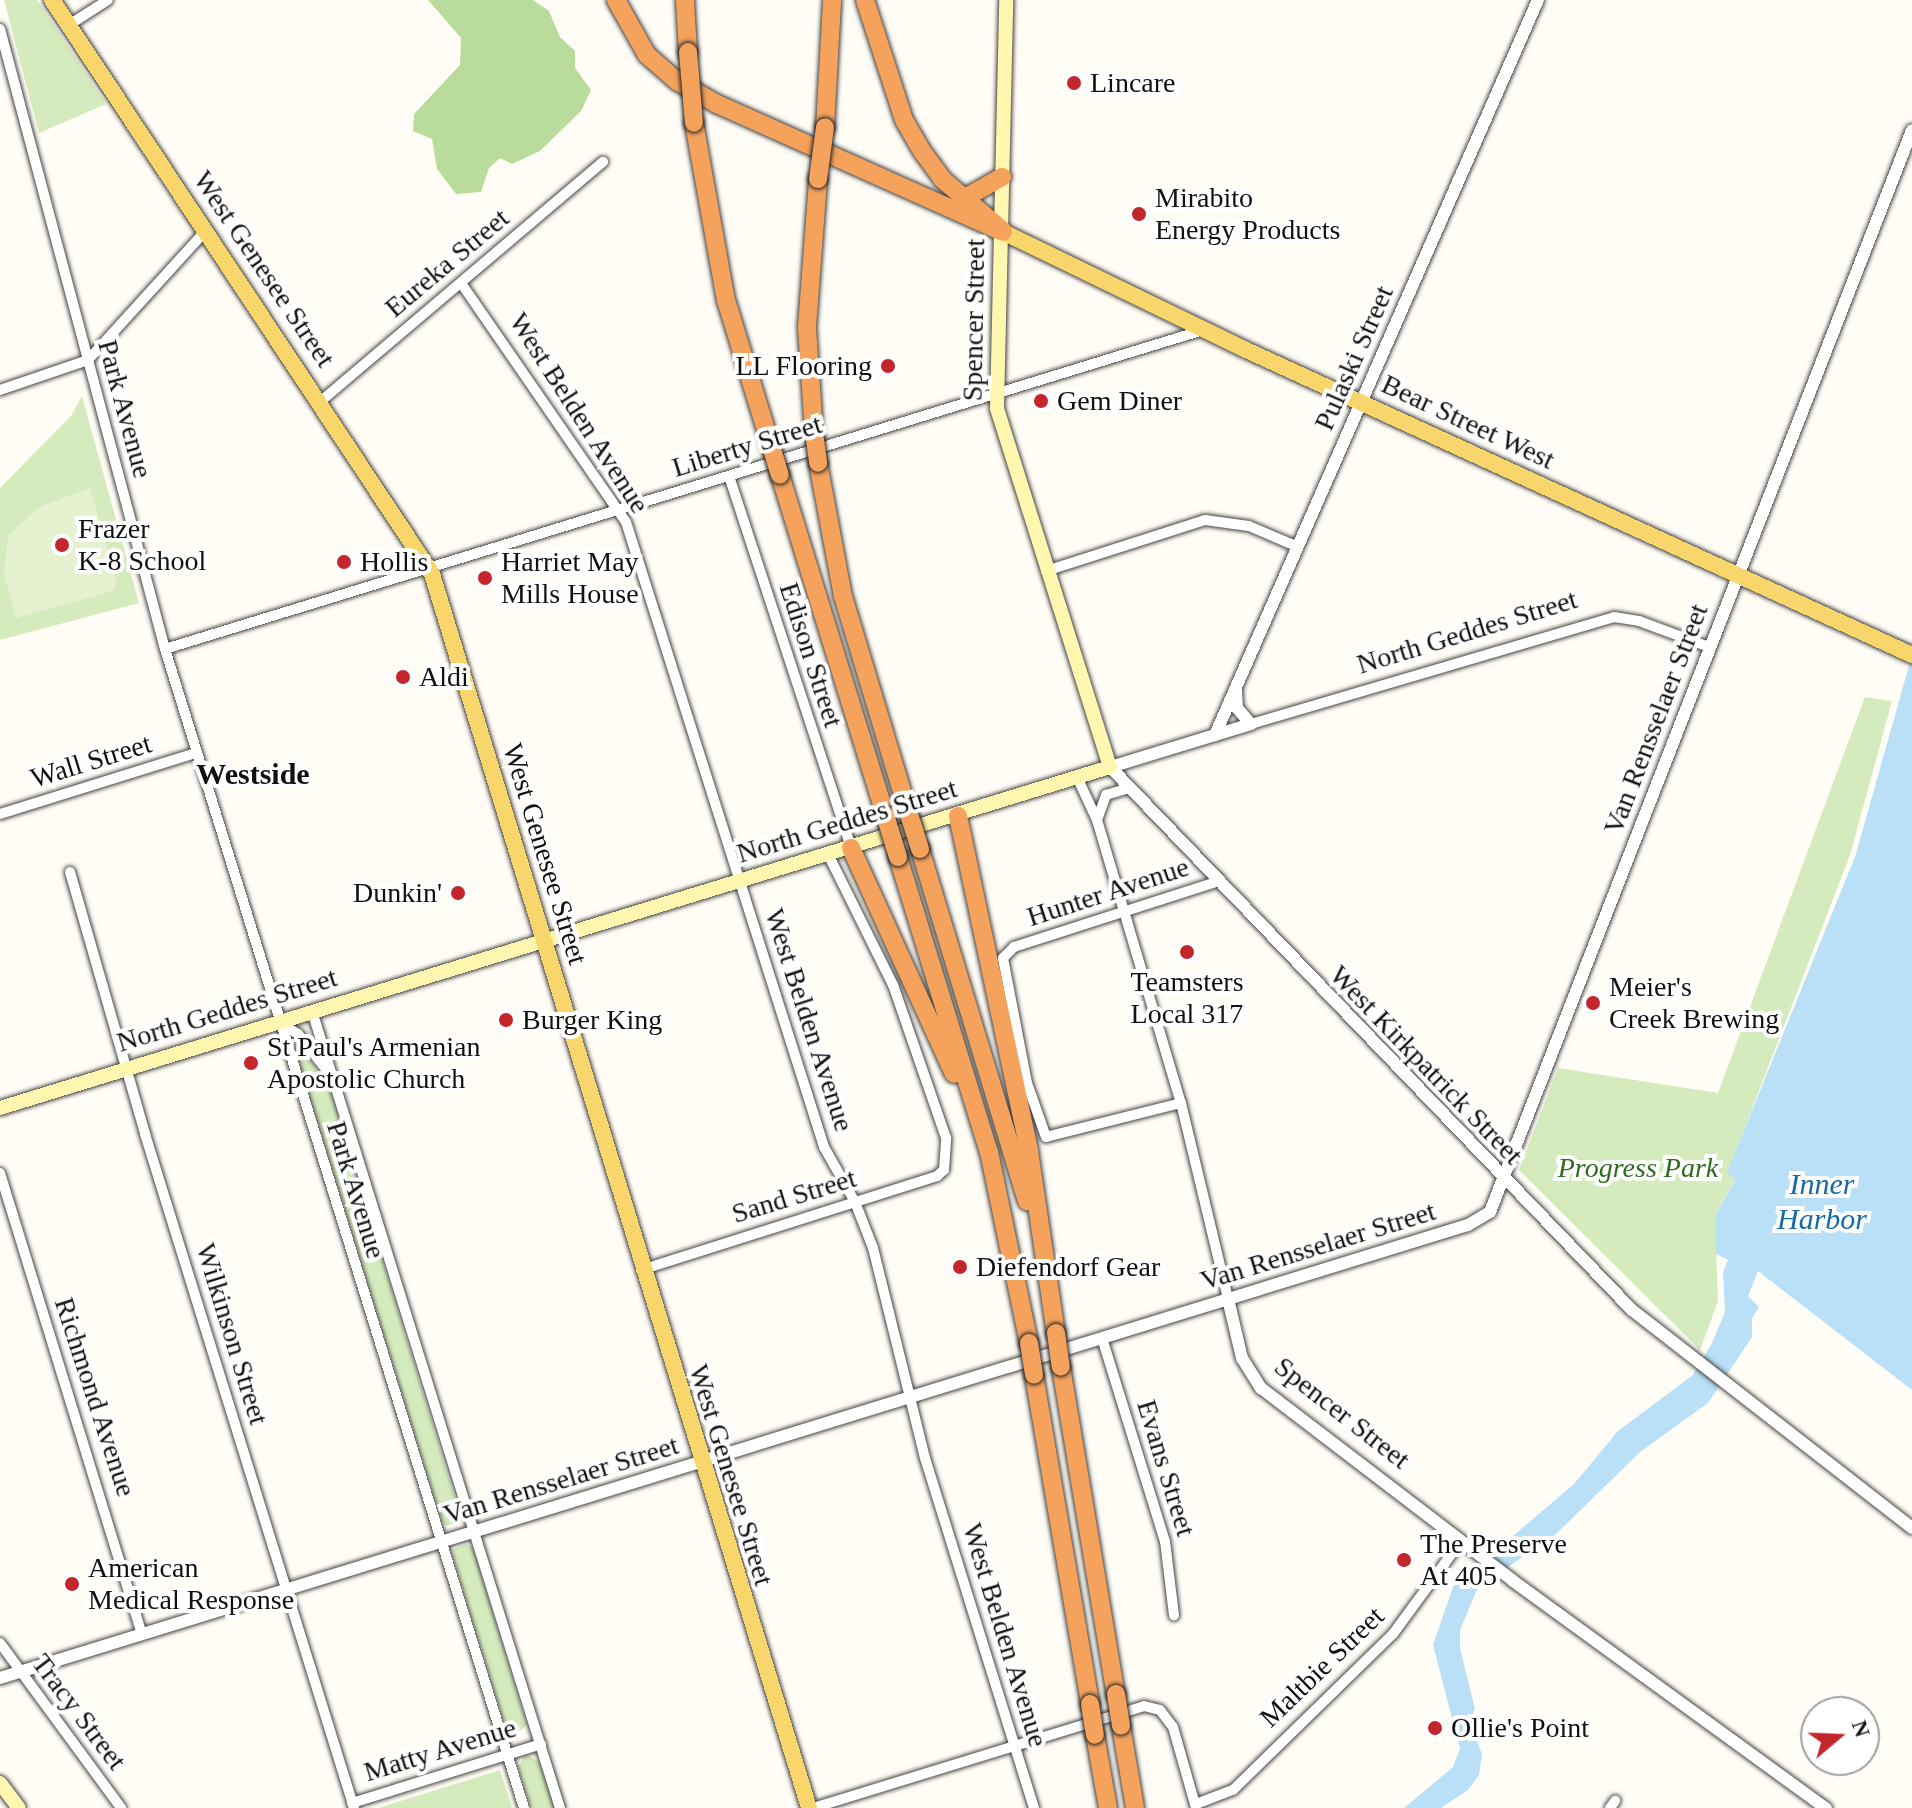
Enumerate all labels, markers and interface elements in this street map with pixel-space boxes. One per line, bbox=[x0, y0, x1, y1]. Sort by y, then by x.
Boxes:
place label: Lincare bbox=[1090, 66, 1175, 100]
marker: Lincare bbox=[1065, 74, 1083, 92]
street label: West Genesee Street bbox=[186, 165, 342, 373]
place label: Mirabito Energy Products bbox=[1155, 181, 1340, 247]
street label: Eureka Street bbox=[378, 201, 516, 325]
marker: Mirabito Energy Products bbox=[1130, 205, 1148, 223]
street label: Spencer Street bbox=[956, 238, 992, 402]
street label: Pulaski Street bbox=[1307, 280, 1401, 436]
street label: West Belden Avenue bbox=[501, 306, 657, 520]
street label: Park Avenue bbox=[90, 335, 160, 483]
place label: LL Flooring bbox=[734, 349, 872, 383]
marker: LL Flooring bbox=[879, 357, 897, 375]
street label: Bear Street West bbox=[1376, 367, 1560, 477]
place label: Gem Diner bbox=[1057, 384, 1182, 418]
marker: Gem Diner bbox=[1032, 392, 1050, 410]
street label: Liberty Street bbox=[668, 407, 826, 485]
place label: Frazer K-8 School bbox=[78, 512, 206, 578]
marker: Frazer K-8 School bbox=[53, 536, 71, 554]
place label: Hollis bbox=[360, 545, 428, 579]
place label: Harriet May Mills House bbox=[501, 545, 639, 611]
marker: Hollis bbox=[335, 553, 353, 571]
marker: Harriet May Mills House bbox=[476, 569, 494, 587]
street label: Edison Street bbox=[772, 578, 850, 732]
street label: North Geddes Street bbox=[1353, 583, 1581, 681]
street label: Van Rensselaer Street bbox=[1597, 599, 1715, 839]
place label: Aldi bbox=[419, 660, 469, 694]
marker: Aldi bbox=[394, 668, 412, 686]
street label: Wall Street bbox=[27, 727, 155, 795]
street label: West Genesee Street bbox=[495, 739, 595, 969]
district label: Westside bbox=[196, 756, 310, 792]
street label: North Geddes Street bbox=[733, 772, 961, 870]
street label: Hunter Avenue bbox=[1022, 850, 1194, 934]
place label: Dunkin' bbox=[353, 876, 442, 910]
marker: Dunkin' bbox=[449, 884, 467, 902]
street label: West Belden Avenue bbox=[757, 904, 861, 1136]
marker: Teamsters Local 317 bbox=[1178, 943, 1196, 961]
street label: West Kirkpatrick Street bbox=[1322, 958, 1530, 1172]
street label: North Geddes Street bbox=[113, 961, 341, 1059]
place label: Teamsters Local 317 bbox=[1130, 965, 1244, 1031]
place label: Meier's Creek Brewing bbox=[1609, 970, 1779, 1036]
marker: Meier's Creek Brewing bbox=[1584, 994, 1602, 1012]
place label: Burger King bbox=[522, 1003, 662, 1037]
marker: Burger King bbox=[497, 1011, 515, 1029]
place label: St Paul's Armenian Apostolic Church bbox=[267, 1030, 482, 1096]
marker: St Paul's Armenian Apostolic Church bbox=[242, 1054, 260, 1072]
street label: Park Avenue bbox=[319, 1117, 393, 1263]
park label: Progress Park bbox=[1558, 1151, 1718, 1185]
street label: Sand Street bbox=[728, 1161, 860, 1231]
water label: Inner Harbor bbox=[1777, 1166, 1867, 1236]
street label: Van Rensselaer Street bbox=[1196, 1194, 1440, 1298]
street label: Wilkinson Street bbox=[188, 1239, 276, 1429]
place label: Diefendorf Gear bbox=[976, 1250, 1160, 1284]
marker: Diefendorf Gear bbox=[951, 1258, 969, 1276]
street label: Richmond Avenue bbox=[47, 1293, 143, 1501]
street label: Spencer Street bbox=[1268, 1350, 1416, 1476]
street label: West Genesee Street bbox=[681, 1360, 781, 1590]
street label: Evans Street bbox=[1129, 1396, 1203, 1540]
street label: Van Rensselaer Street bbox=[439, 1428, 683, 1532]
street label: West Belden Avenue bbox=[955, 1518, 1055, 1752]
place label: The Preserve At 405 bbox=[1420, 1527, 1567, 1593]
place label: American Medical Response bbox=[88, 1551, 294, 1617]
marker: The Preserve At 405 bbox=[1395, 1551, 1413, 1569]
marker: American Medical Response bbox=[63, 1575, 81, 1593]
street label: Maltbie Street bbox=[1253, 1600, 1391, 1734]
street label: Tracy Street bbox=[24, 1647, 134, 1777]
north arrow bbox=[1800, 1696, 1880, 1776]
street label: Matty Avenue bbox=[359, 1711, 521, 1789]
place label: Ollie's Point bbox=[1451, 1711, 1589, 1745]
text: N bbox=[1847, 1717, 1876, 1740]
marker: Ollie's Point bbox=[1426, 1719, 1444, 1737]

